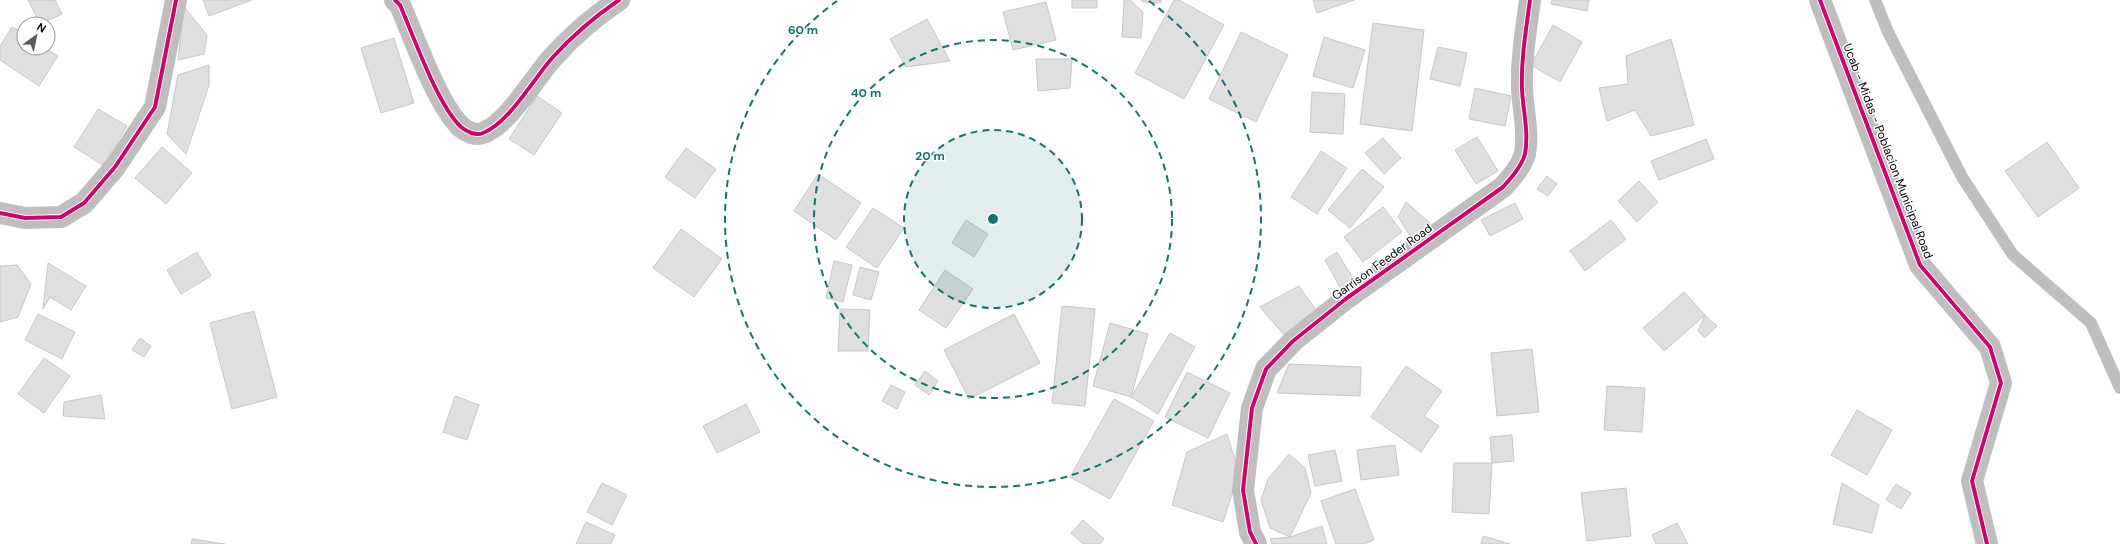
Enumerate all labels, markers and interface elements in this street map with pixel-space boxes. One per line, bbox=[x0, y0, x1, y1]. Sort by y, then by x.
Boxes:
north arrow bbox=[16, 16, 56, 56]
text: N bbox=[34, 20, 49, 36]
text: 60 m bbox=[788, 22, 818, 38]
street label: Ucab - Midas - Poblacion Municipal Road bbox=[1839, 41, 1937, 261]
text: 40 m bbox=[851, 85, 881, 101]
text: 20 m bbox=[915, 148, 945, 164]
centre of rings bbox=[986, 212, 1000, 226]
street label: Garrison Feeder Road bbox=[1329, 220, 1435, 304]

